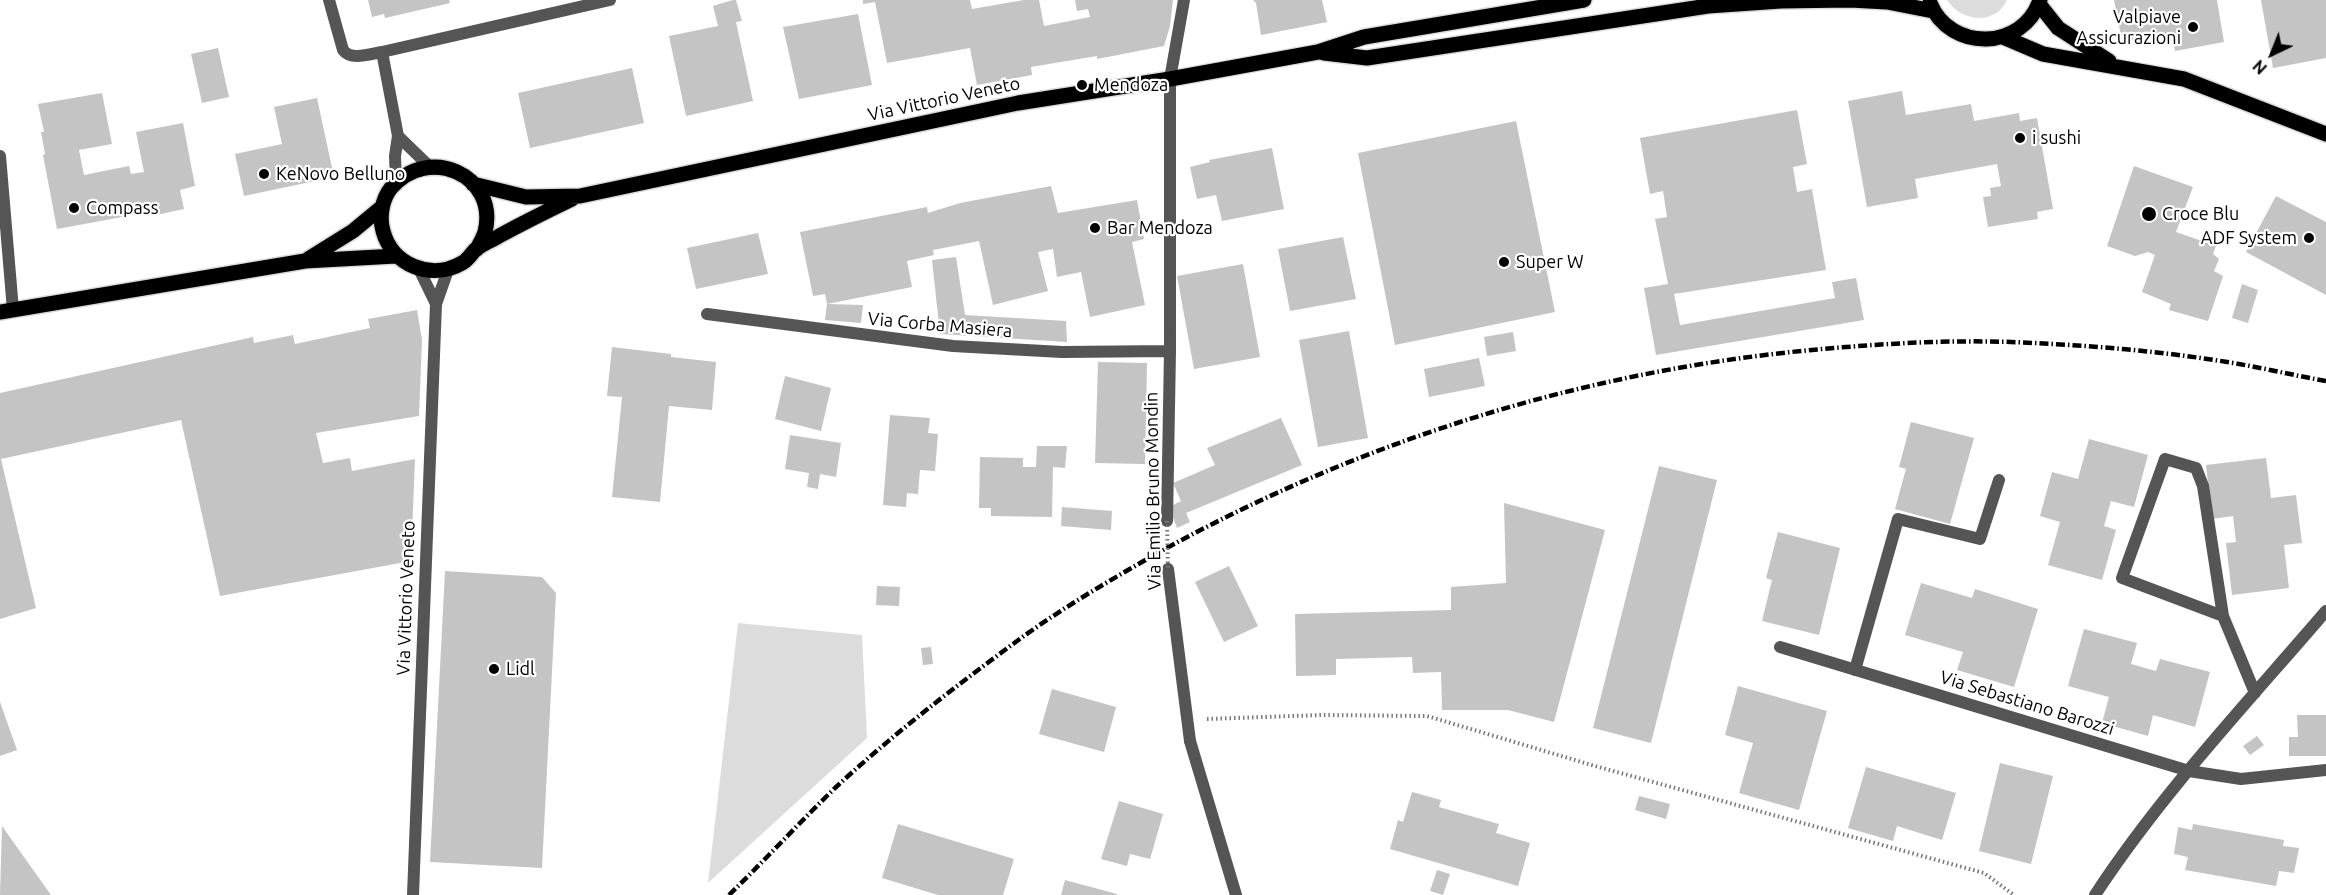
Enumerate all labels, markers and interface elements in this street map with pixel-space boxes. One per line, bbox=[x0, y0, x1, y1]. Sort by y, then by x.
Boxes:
place label: Valpiave Assicurazioni bbox=[2077, 6, 2181, 48]
marker: Valpiave Assicurazioni bbox=[2186, 20, 2200, 34]
north arrow bbox=[2242, 24, 2302, 84]
text: N bbox=[2249, 57, 2270, 78]
street label: Via Vittorio Veneto bbox=[866, 72, 1022, 126]
place label: Mendoza bbox=[1094, 74, 1168, 96]
marker: Mendoza bbox=[1075, 78, 1089, 92]
place label: i sushi bbox=[2032, 127, 2081, 149]
marker: i sushi bbox=[2013, 131, 2027, 145]
place label: KeNovo Belluno bbox=[276, 163, 405, 185]
marker: KeNovo Belluno bbox=[257, 167, 271, 181]
place label: Compass bbox=[86, 197, 158, 219]
marker: Compass bbox=[67, 201, 81, 215]
place label: Croce Blu bbox=[2162, 203, 2239, 225]
marker: Croce Blu bbox=[2140, 205, 2158, 223]
place label: Bar Mendoza bbox=[1107, 217, 1213, 239]
marker: Bar Mendoza bbox=[1088, 221, 1102, 235]
place label: ADF System bbox=[2201, 227, 2297, 249]
marker: ADF System bbox=[2302, 231, 2316, 245]
place label: Super W bbox=[1516, 251, 1584, 273]
marker: Super W bbox=[1497, 255, 1511, 269]
street label: Via Corba Masiera bbox=[867, 308, 1013, 342]
street label: Via Emilio Bruno Mondin bbox=[1140, 392, 1166, 590]
street label: Via Vittorio Veneto bbox=[392, 520, 420, 676]
place label: Lidl bbox=[506, 658, 535, 680]
marker: Lidl bbox=[487, 662, 501, 676]
street label: Via Sebastiano Barozzi bbox=[1937, 666, 2117, 740]

